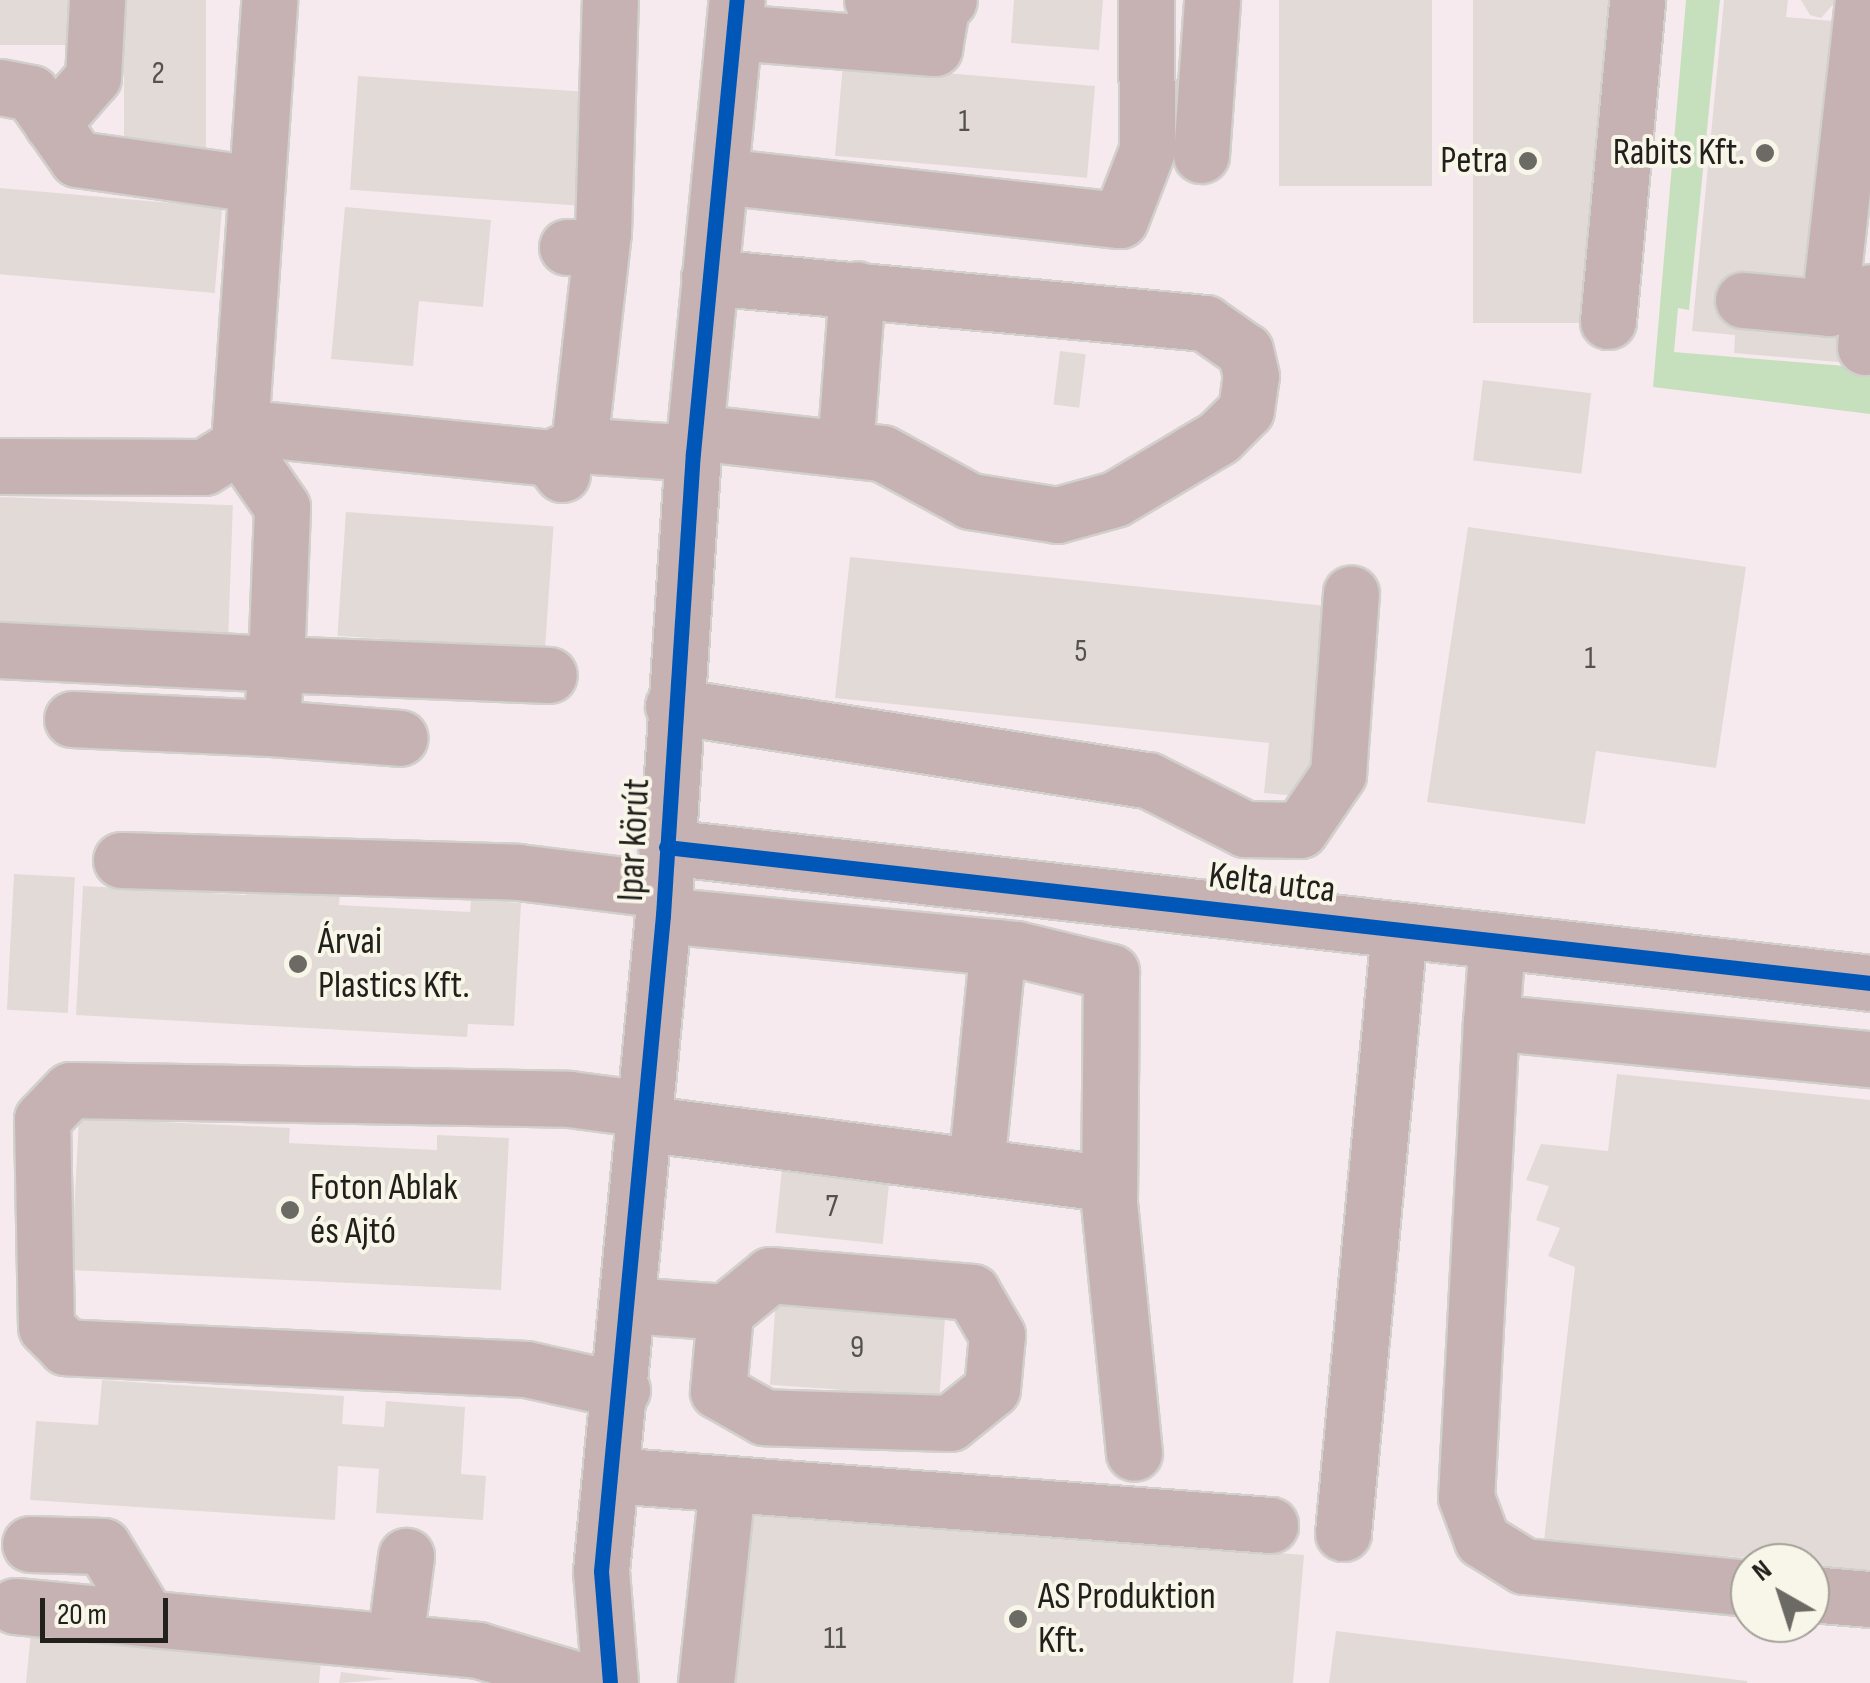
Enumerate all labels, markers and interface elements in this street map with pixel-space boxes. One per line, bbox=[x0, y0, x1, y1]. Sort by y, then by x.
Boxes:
house number: 2 bbox=[151, 55, 165, 93]
house number: 1 bbox=[958, 103, 970, 141]
place label: Rabits Kft. bbox=[1613, 130, 1745, 176]
place label: Petra bbox=[1440, 138, 1508, 184]
marker: Rabits Kft. bbox=[1754, 142, 1776, 164]
marker: Petra bbox=[1517, 150, 1539, 172]
house number: 5 bbox=[1075, 633, 1087, 671]
house number: 1 bbox=[1584, 640, 1596, 678]
street label: Ipar körút bbox=[608, 777, 660, 903]
street label: Kelta utca bbox=[1206, 853, 1338, 913]
place label: Árvai Plastics Kft. bbox=[318, 919, 470, 1008]
marker: Árvai Plastics Kft. bbox=[287, 953, 309, 975]
place label: Foton Ablak és Ajtó bbox=[310, 1165, 458, 1254]
house number: 7 bbox=[826, 1188, 838, 1226]
marker: Foton Ablak és Ajtó bbox=[279, 1199, 301, 1221]
house number: 9 bbox=[850, 1329, 864, 1367]
north arrow bbox=[1730, 1543, 1830, 1643]
text: N bbox=[1746, 1553, 1778, 1588]
place label: AS Produktion Kft. bbox=[1038, 1574, 1216, 1664]
scale bar bbox=[45, 1578, 172, 1640]
text: 20 m bbox=[57, 1597, 107, 1633]
marker: AS Produktion Kft. bbox=[1007, 1608, 1029, 1630]
house number: 11 bbox=[824, 1620, 846, 1658]

